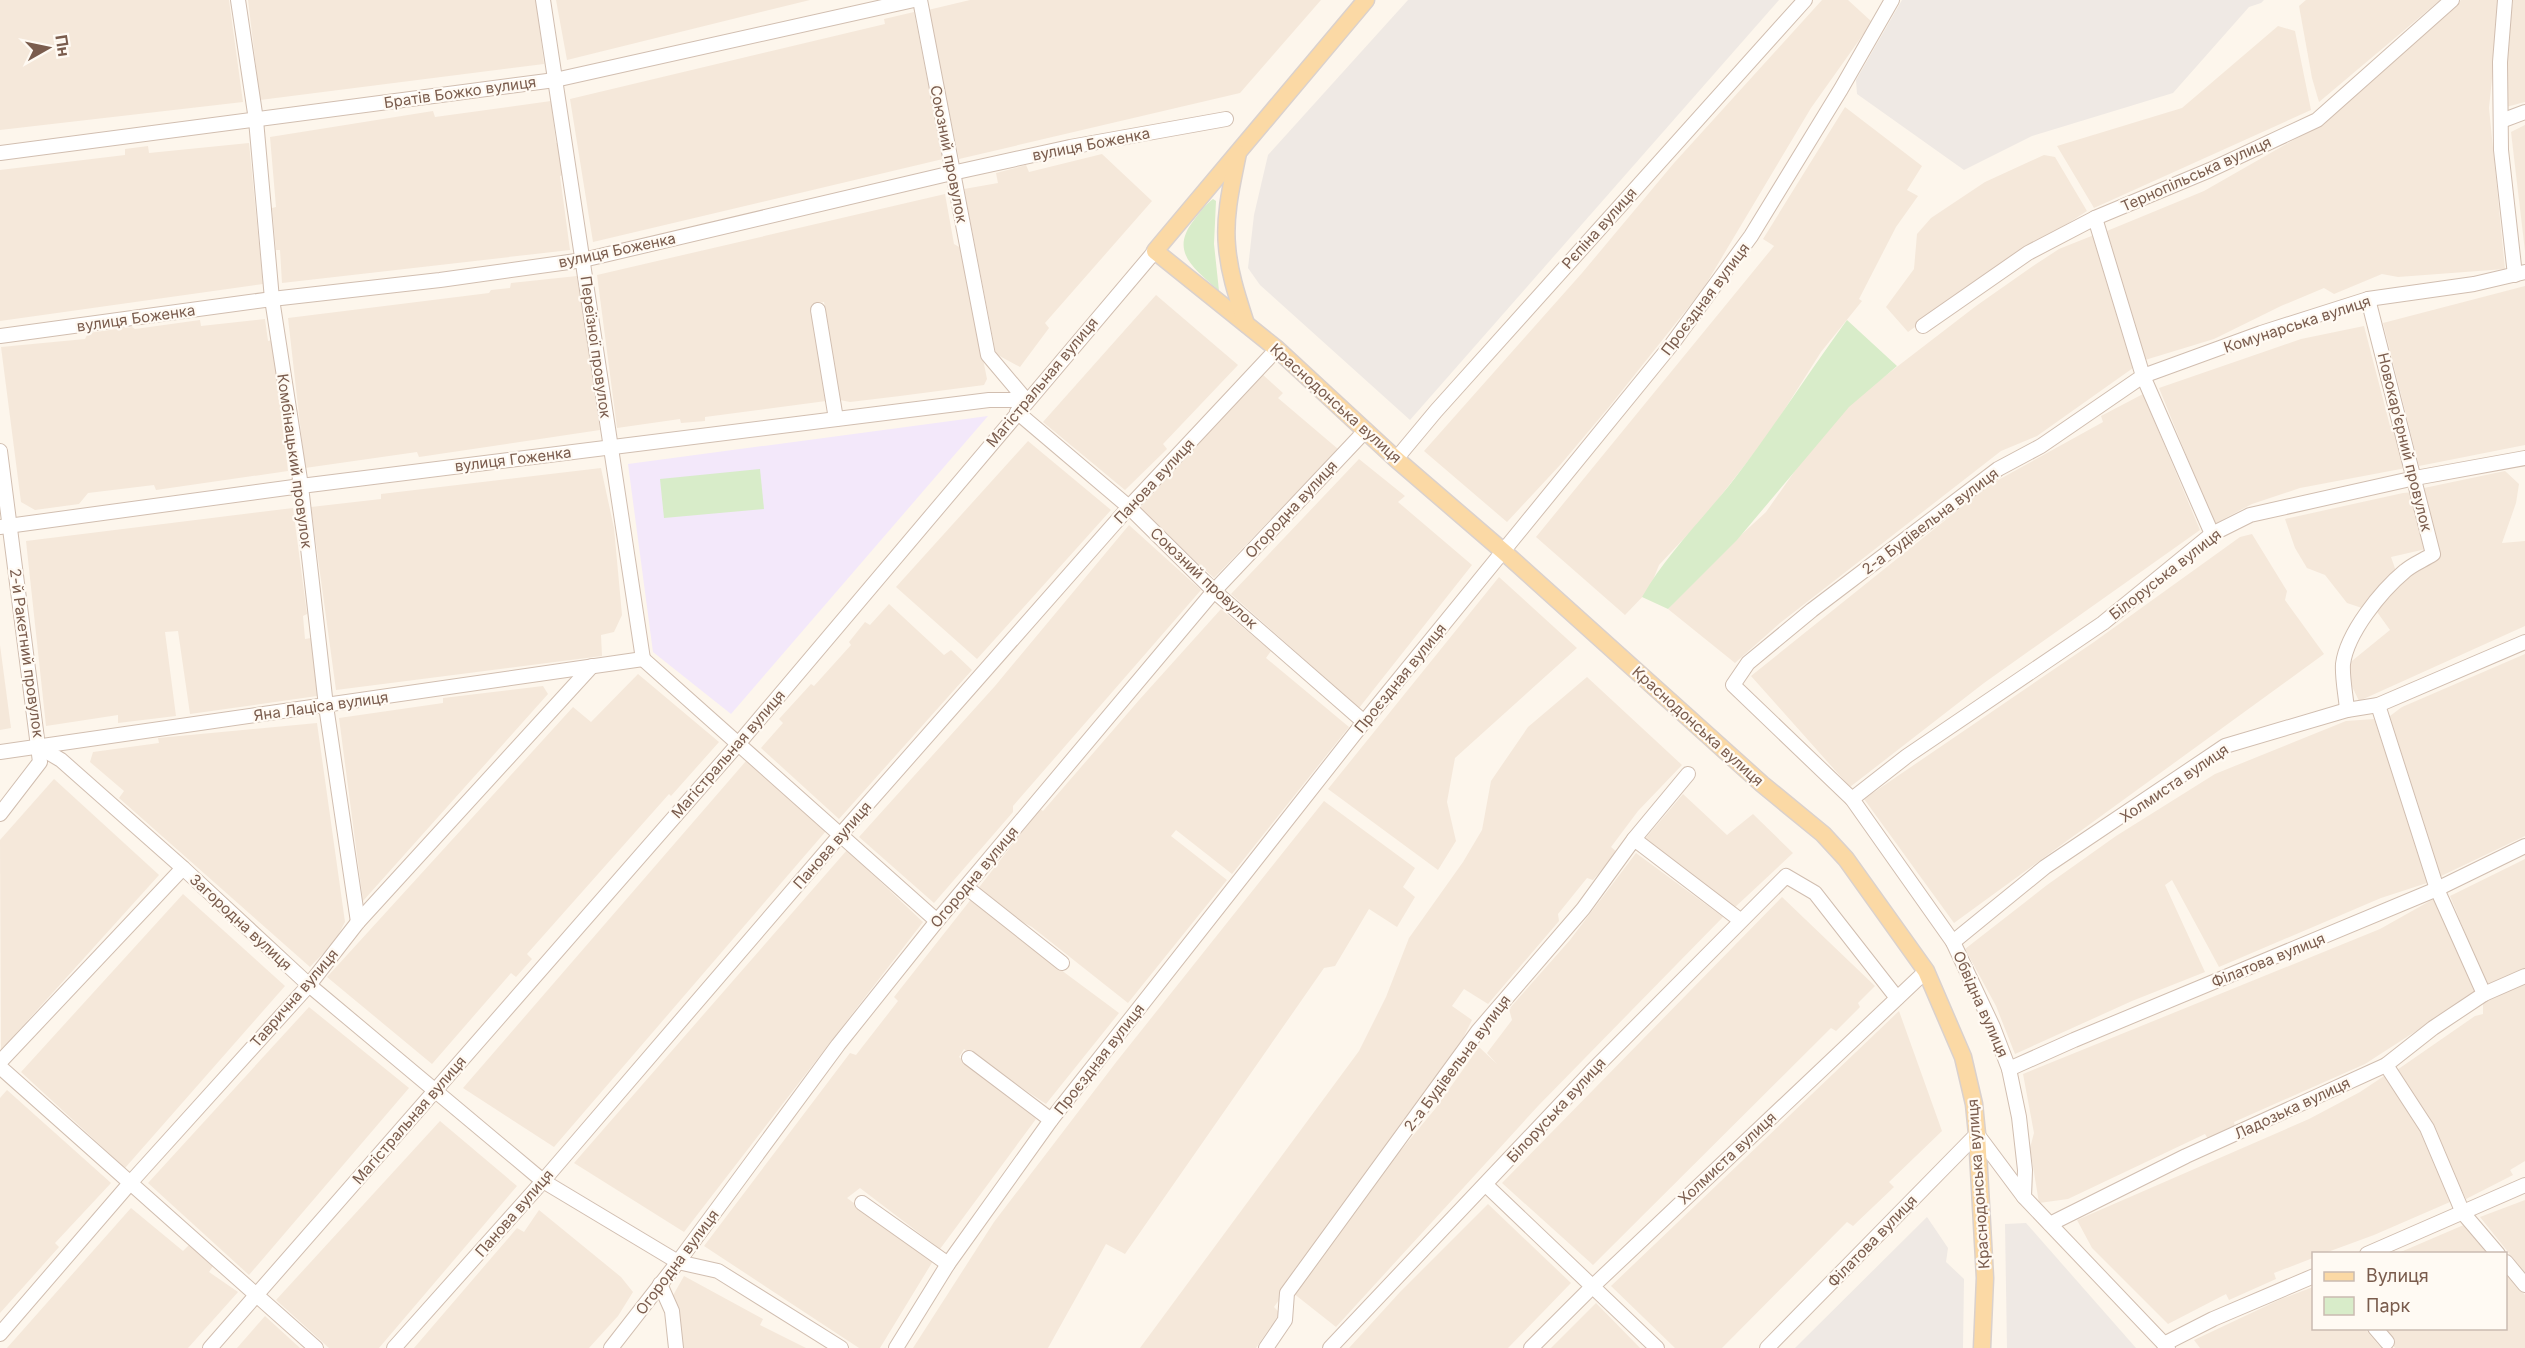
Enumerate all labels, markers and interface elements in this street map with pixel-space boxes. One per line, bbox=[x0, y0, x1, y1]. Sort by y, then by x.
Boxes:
north arrow bbox=[18, 18, 78, 78]
text: Пн bbox=[51, 33, 74, 58]
street label: Братів Божко вулиця bbox=[383, 72, 537, 112]
street label: Союзний провулок bbox=[926, 84, 972, 224]
street label: вулиця Боженка bbox=[1031, 123, 1151, 165]
street label: Тернопільська вулиця bbox=[2118, 132, 2274, 216]
street label: Рєпіна вулиця bbox=[1558, 183, 1640, 273]
street label: вулиця Боженка bbox=[557, 228, 677, 272]
street label: Проєздная вулиця bbox=[1657, 239, 1753, 359]
street label: Переїзної провулок bbox=[577, 275, 615, 419]
street label: Комунарська вулиця bbox=[2221, 291, 2373, 357]
street label: вулиця Боженка bbox=[75, 300, 197, 336]
street label: Магістральная вулиця bbox=[982, 313, 1102, 451]
street label: Краснодонська вулиця bbox=[1266, 339, 1406, 467]
street label: Новокар’єрний провулок bbox=[2374, 351, 2436, 533]
street label: Комбінацький провулок bbox=[273, 372, 317, 550]
street label: Панова вулиця bbox=[1110, 434, 1198, 528]
street label: вулиця Гоженка bbox=[454, 442, 572, 476]
street label: Огородна вулиця bbox=[1241, 456, 1341, 562]
street label: 2-а Будівельна вулиця bbox=[1858, 463, 2002, 579]
street label: Союзний провулок bbox=[1146, 523, 1262, 633]
street label: Білоруська вулиця bbox=[2105, 524, 2225, 624]
street label: 2-й Ракетний провулок bbox=[6, 567, 48, 739]
street label: Проєздная вулиця bbox=[1350, 619, 1450, 737]
street label: Краснодонська вулиця bbox=[1628, 662, 1768, 790]
street label: Магістральная вулиця bbox=[667, 686, 789, 822]
street label: Яна Лаціса вулиця bbox=[252, 687, 390, 725]
street label: Холмиста вулиця bbox=[2116, 740, 2232, 826]
street label: Панова вулиця bbox=[789, 797, 875, 893]
street label: Огородна вулиця bbox=[926, 822, 1022, 932]
street label: Загородна вулиця bbox=[186, 870, 296, 974]
street label: Філатова вулиця bbox=[2208, 929, 2328, 991]
street label: Таврична вулиця bbox=[246, 945, 342, 1051]
street label: Обвідна вулиця bbox=[1949, 948, 2013, 1060]
street label: 2-а Будівельна вулиця bbox=[1399, 991, 1515, 1135]
street label: Проєздная вулиця bbox=[1050, 1000, 1148, 1118]
street label: Магістральная вулиця bbox=[348, 1052, 470, 1188]
street label: Білоруська вулиця bbox=[1502, 1054, 1610, 1166]
street label: Ладозька вулиця bbox=[2231, 1073, 2353, 1143]
street label: Краснодонська вулиця bbox=[1963, 1098, 1993, 1270]
street label: Холмиста вулиця bbox=[1674, 1108, 1780, 1208]
street label: Панова вулиця bbox=[471, 1165, 557, 1261]
street label: Філатова вулиця bbox=[1823, 1191, 1921, 1291]
street label: Огородна вулиця bbox=[631, 1206, 723, 1318]
legend bbox=[2312, 1252, 2507, 1330]
text: Вулиця bbox=[2366, 1265, 2429, 1286]
text: Парк bbox=[2366, 1295, 2411, 1316]

